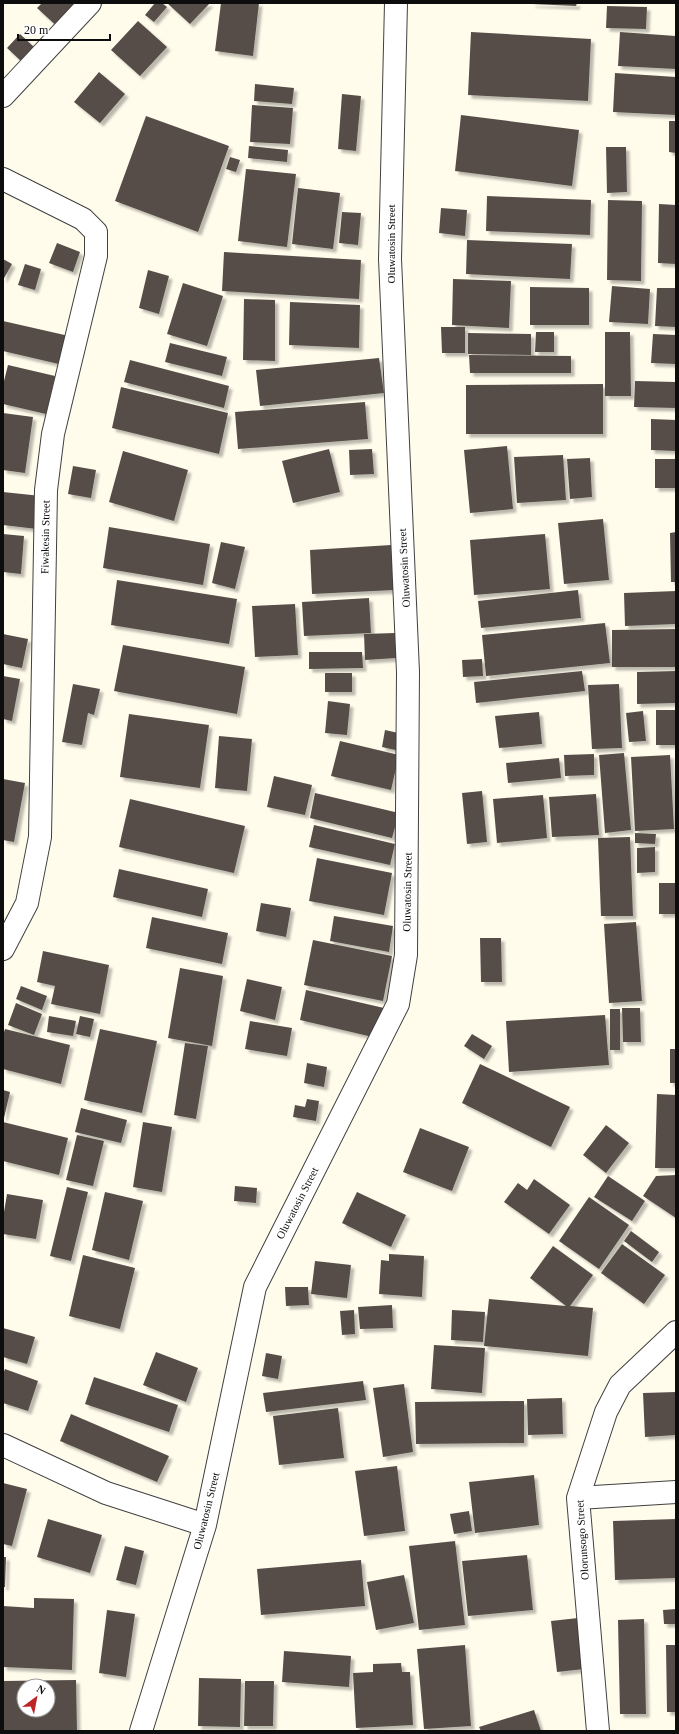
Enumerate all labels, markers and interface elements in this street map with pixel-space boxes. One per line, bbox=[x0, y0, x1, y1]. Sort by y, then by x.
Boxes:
scale bar bbox=[18, 16, 110, 42]
text: 20 m bbox=[24, 23, 49, 37]
street label: Oluwatosin Street bbox=[385, 204, 397, 284]
street label: Fiwakesin Street bbox=[38, 500, 52, 574]
street label: Oluwatosin Street bbox=[396, 528, 412, 608]
street label: Oluwatosin Street bbox=[400, 852, 414, 932]
street label: Oluwatosin Street bbox=[274, 1165, 320, 1241]
street label: Oluwatosin Street bbox=[191, 1471, 221, 1551]
street label: Olorunsogo Street bbox=[573, 1499, 591, 1581]
north arrow bbox=[16, 1678, 56, 1718]
text: N bbox=[35, 1682, 48, 1697]

